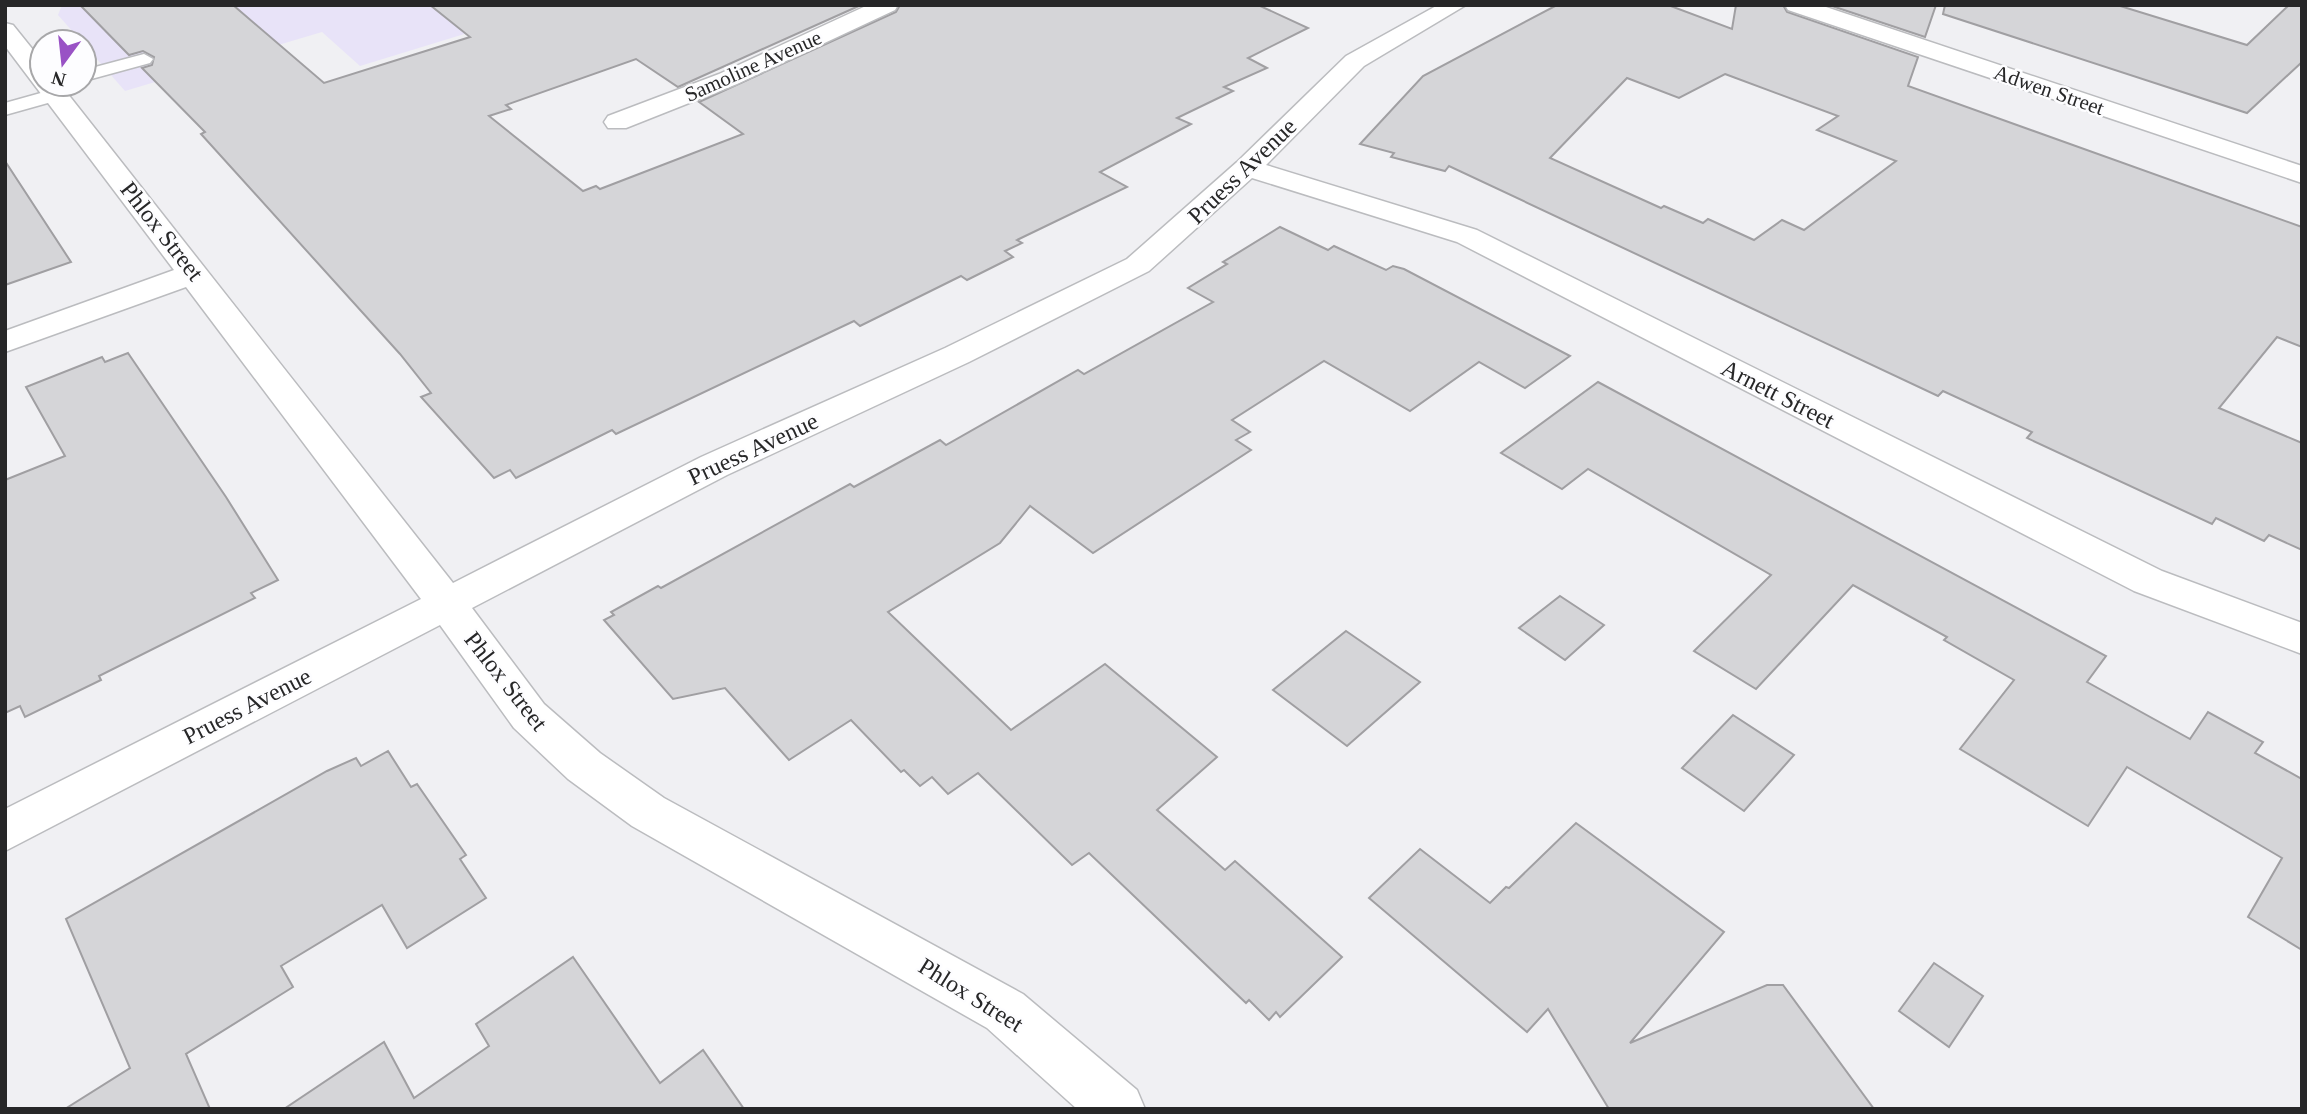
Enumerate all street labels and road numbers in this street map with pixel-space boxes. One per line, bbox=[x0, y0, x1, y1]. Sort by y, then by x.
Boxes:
street label: Samoline Avenue bbox=[681, 25, 825, 107]
street label: Adwen Street bbox=[1991, 60, 2107, 120]
street label: Pruess Avenue bbox=[1183, 113, 1301, 229]
street label: Phlox Street bbox=[115, 177, 209, 286]
street label: Arnett Street bbox=[1717, 354, 1839, 434]
street label: Pruess Avenue bbox=[684, 408, 822, 490]
street label: Phlox Street bbox=[459, 627, 553, 736]
street label: Pruess Avenue bbox=[179, 663, 315, 749]
street label: Phlox Street bbox=[914, 953, 1028, 1037]

